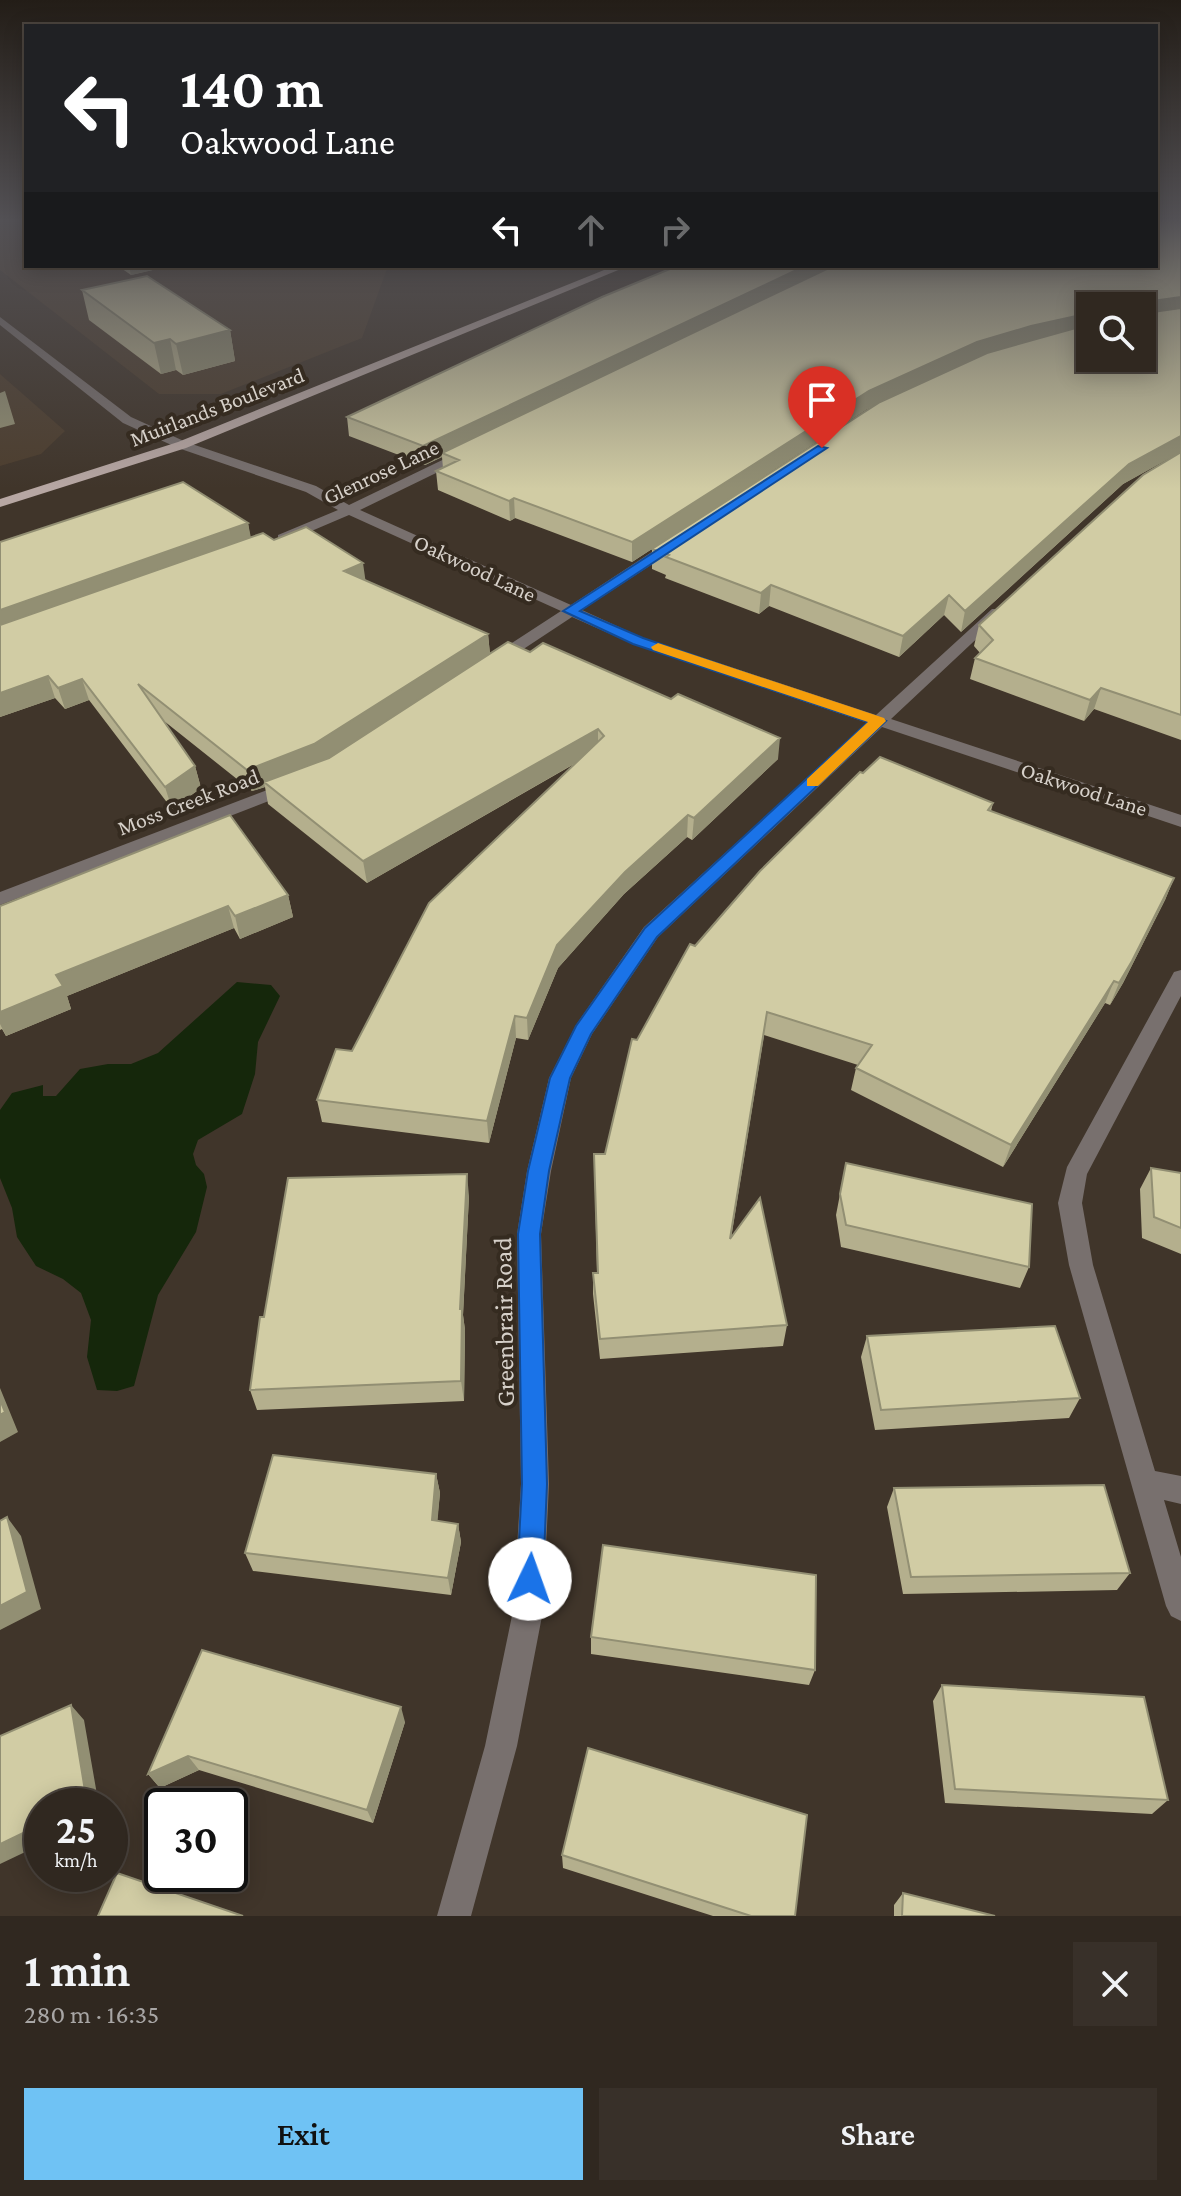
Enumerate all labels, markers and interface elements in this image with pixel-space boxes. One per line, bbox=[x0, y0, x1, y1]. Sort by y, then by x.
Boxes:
icon: left bbox=[48, 56, 152, 160]
text: 140 m bbox=[180, 57, 323, 119]
text: Oakwood Lane bbox=[180, 122, 395, 162]
icon: left bbox=[485, 208, 529, 252]
icon: ahead bbox=[569, 208, 613, 252]
icon: right bbox=[653, 208, 697, 252]
map controls bbox=[1076, 292, 1156, 372]
button: search bbox=[1076, 292, 1156, 372]
street label: Muirlands Boulevard bbox=[126, 362, 308, 452]
pin bbox=[788, 366, 856, 448]
icon: arrive bbox=[800, 378, 844, 422]
street label: Glenrose Lane bbox=[319, 434, 443, 510]
street label: Oakwood Lane bbox=[410, 529, 540, 607]
street label: Oakwood Lane bbox=[1018, 757, 1150, 821]
street label: Moss Creek Road bbox=[114, 763, 263, 840]
street label: Greenbrair Road bbox=[488, 1237, 520, 1407]
position arrow bbox=[488, 1537, 572, 1621]
speed limit sign: 30 bbox=[144, 1788, 248, 1892]
text: 25 bbox=[56, 1807, 96, 1852]
text: km/h bbox=[54, 1849, 98, 1871]
button: close bbox=[1073, 1942, 1157, 2026]
text: 1 min bbox=[24, 1943, 131, 1996]
text: 280 m · 16:35 bbox=[24, 2000, 159, 2029]
button: Exit bbox=[24, 2088, 583, 2180]
button: Share bbox=[599, 2088, 1157, 2180]

